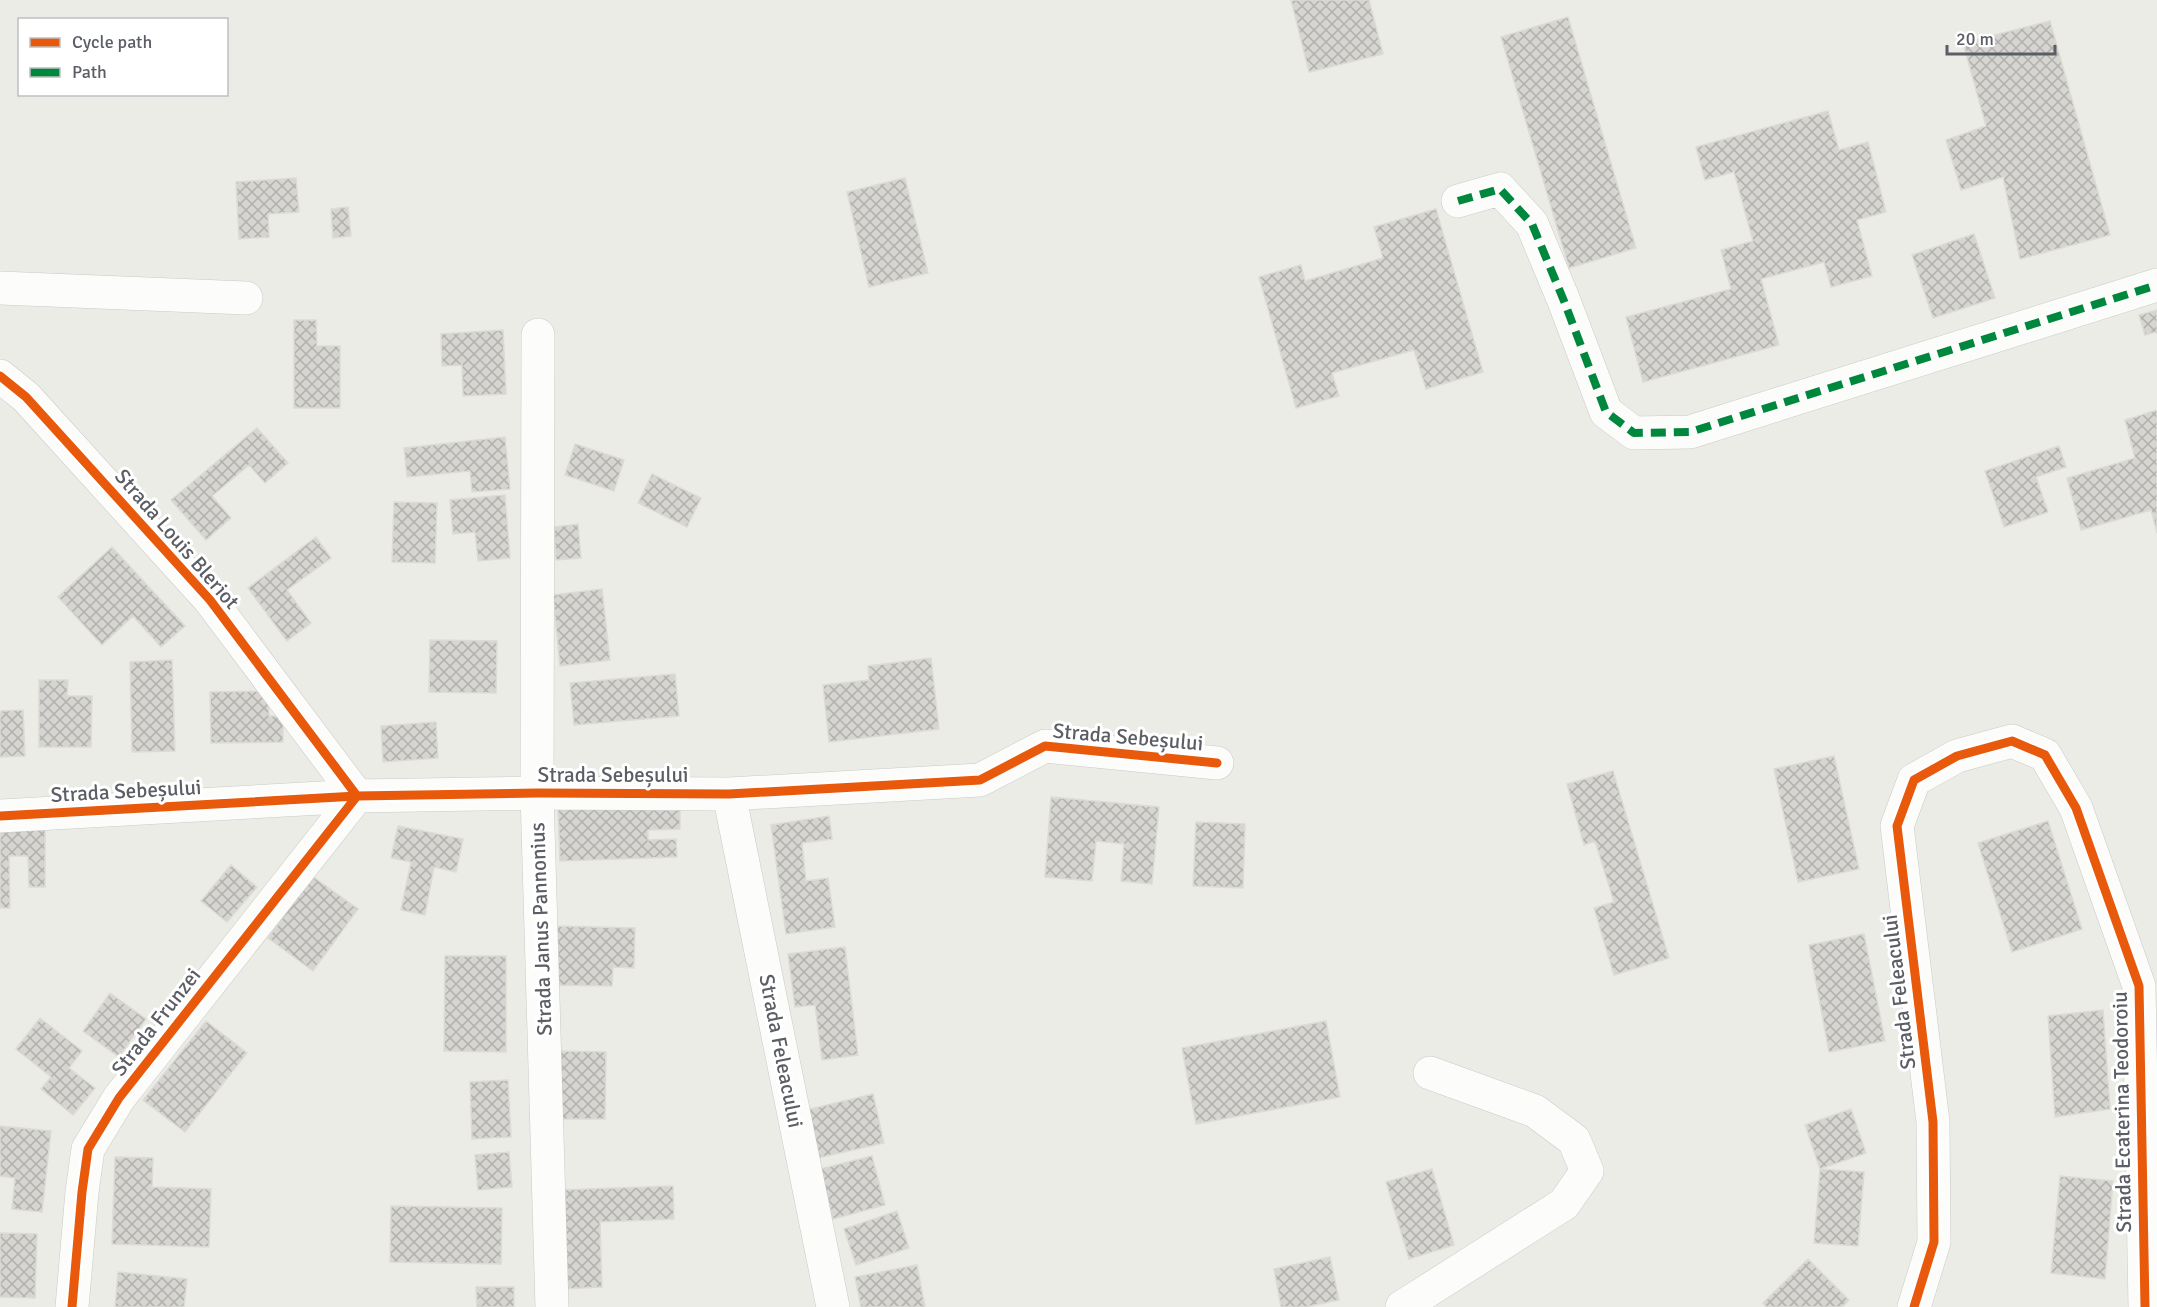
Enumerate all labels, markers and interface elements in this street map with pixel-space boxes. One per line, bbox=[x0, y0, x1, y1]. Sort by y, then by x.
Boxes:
legend bbox=[18, 18, 228, 96]
scale bar bbox=[1947, 18, 2055, 56]
text: 20 m bbox=[1956, 28, 1994, 50]
text: Cycle path bbox=[72, 31, 152, 53]
text: Path bbox=[72, 61, 107, 83]
street label: Strada Louis Bleriot bbox=[109, 464, 245, 614]
street label: Strada Sebeșului bbox=[1052, 717, 1204, 757]
street label: Strada Sebeșului bbox=[537, 762, 689, 788]
street label: Strada Sebeșului bbox=[50, 774, 202, 808]
street label: Strada Janus Pannonius bbox=[524, 822, 558, 1036]
street label: Strada Feleacului bbox=[1877, 913, 1921, 1071]
street label: Strada Frunzei bbox=[106, 963, 206, 1081]
street label: Strada Feleacului bbox=[753, 972, 809, 1130]
street label: Strada Ecaterina Teodoroiu bbox=[2107, 991, 2137, 1233]

